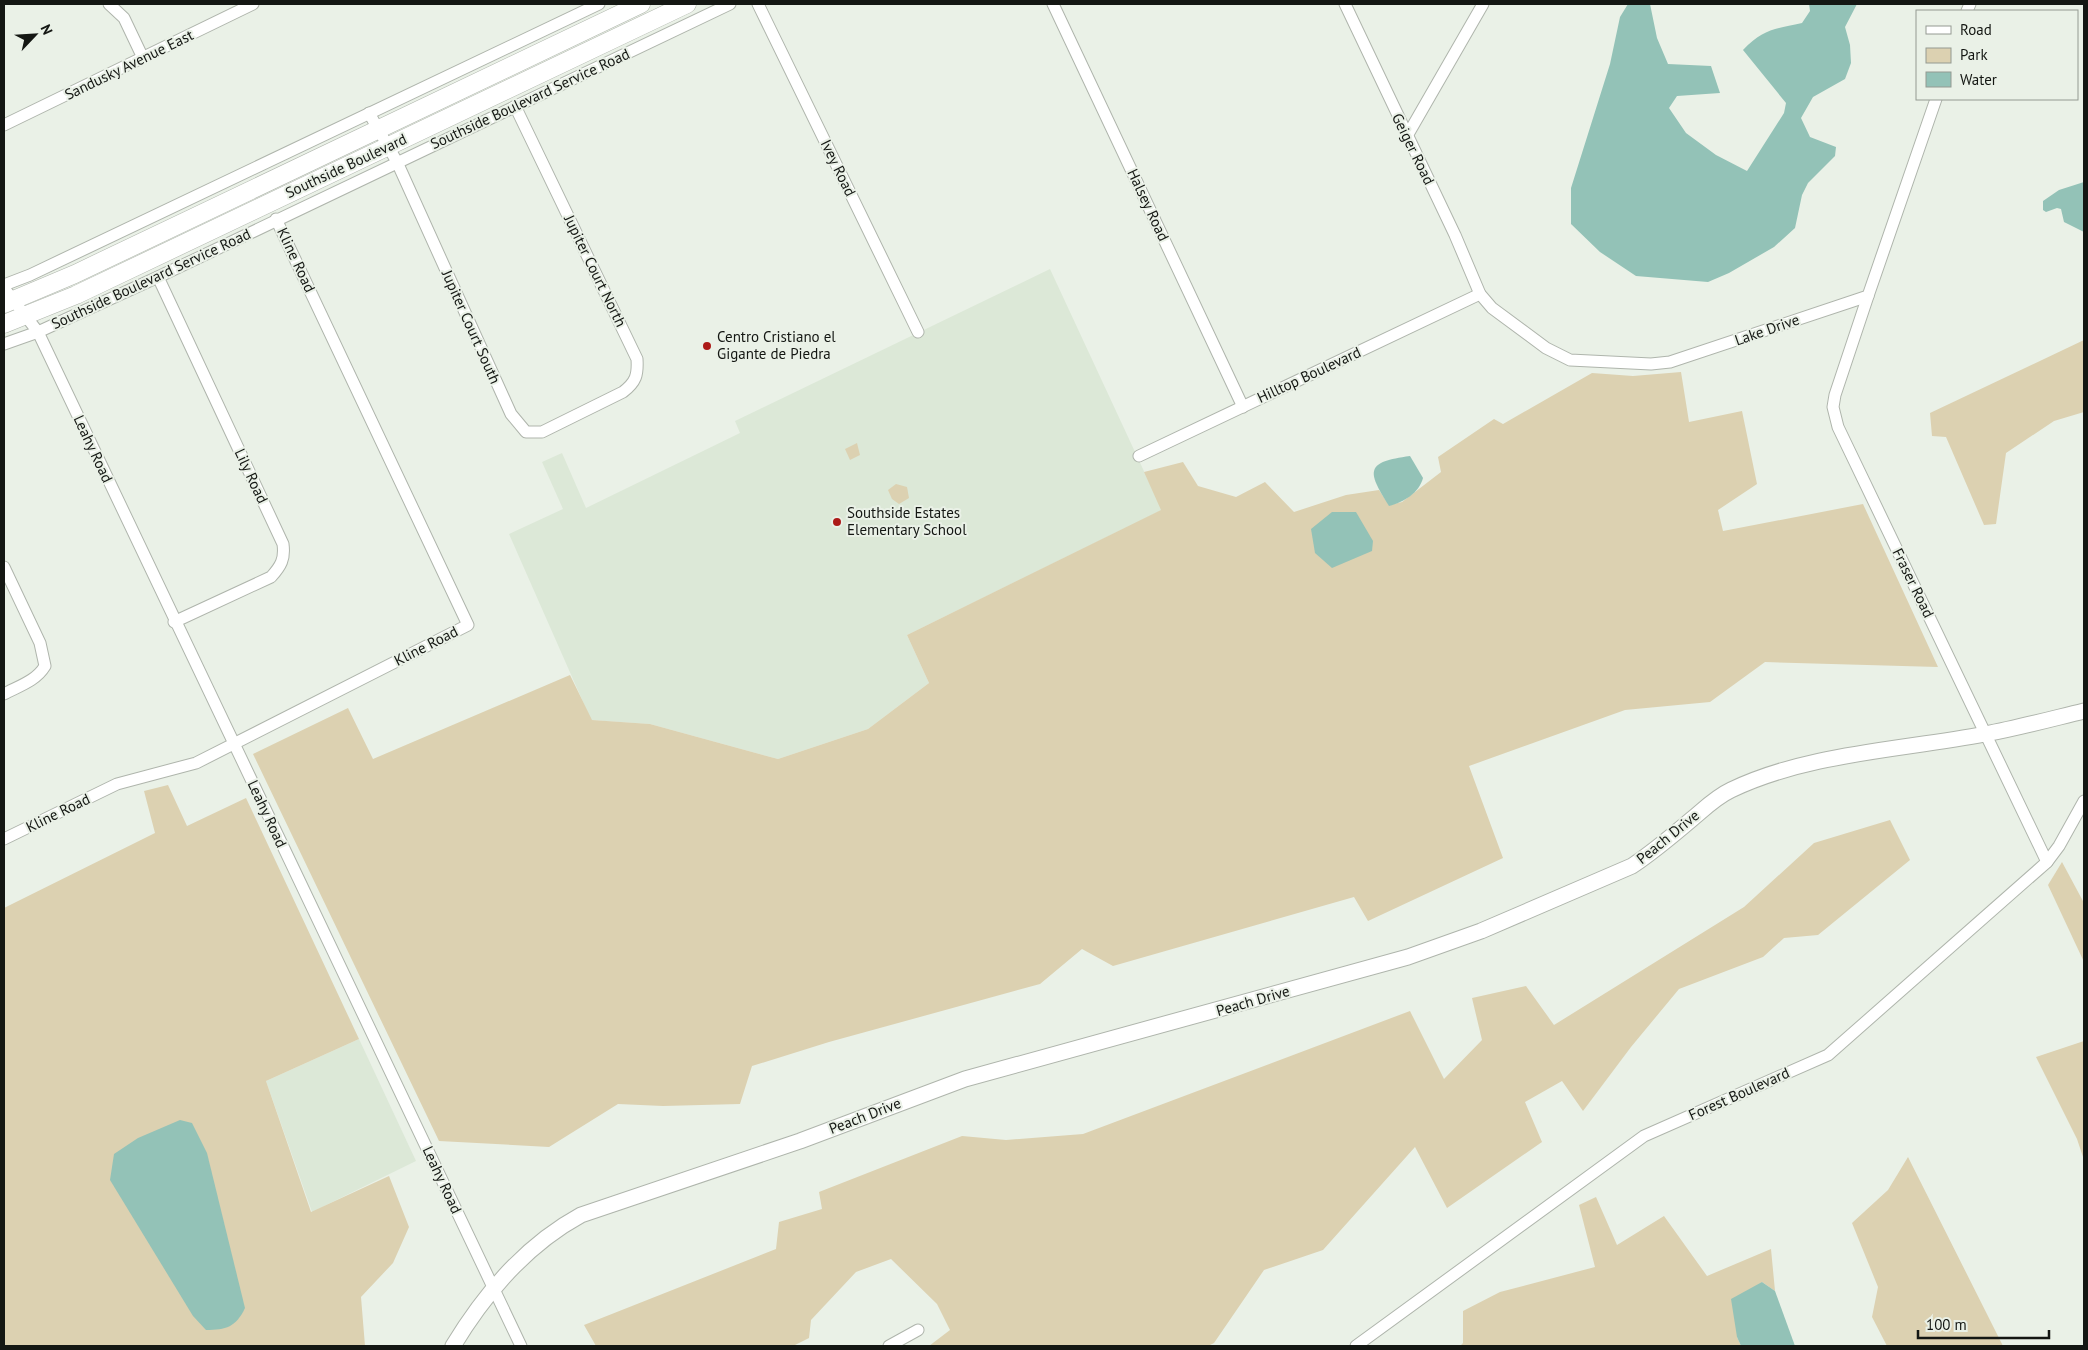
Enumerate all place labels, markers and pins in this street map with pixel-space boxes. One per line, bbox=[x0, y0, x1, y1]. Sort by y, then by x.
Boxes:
place label: Centro Cristiano el Gigante de Piedra bbox=[717, 327, 836, 363]
marker: Centro Cristiano el Gigante de Piedra bbox=[701, 340, 713, 352]
place label: Southside Estates Elementary School bbox=[847, 503, 967, 539]
marker: Southside Estates Elementary School bbox=[831, 516, 843, 528]

